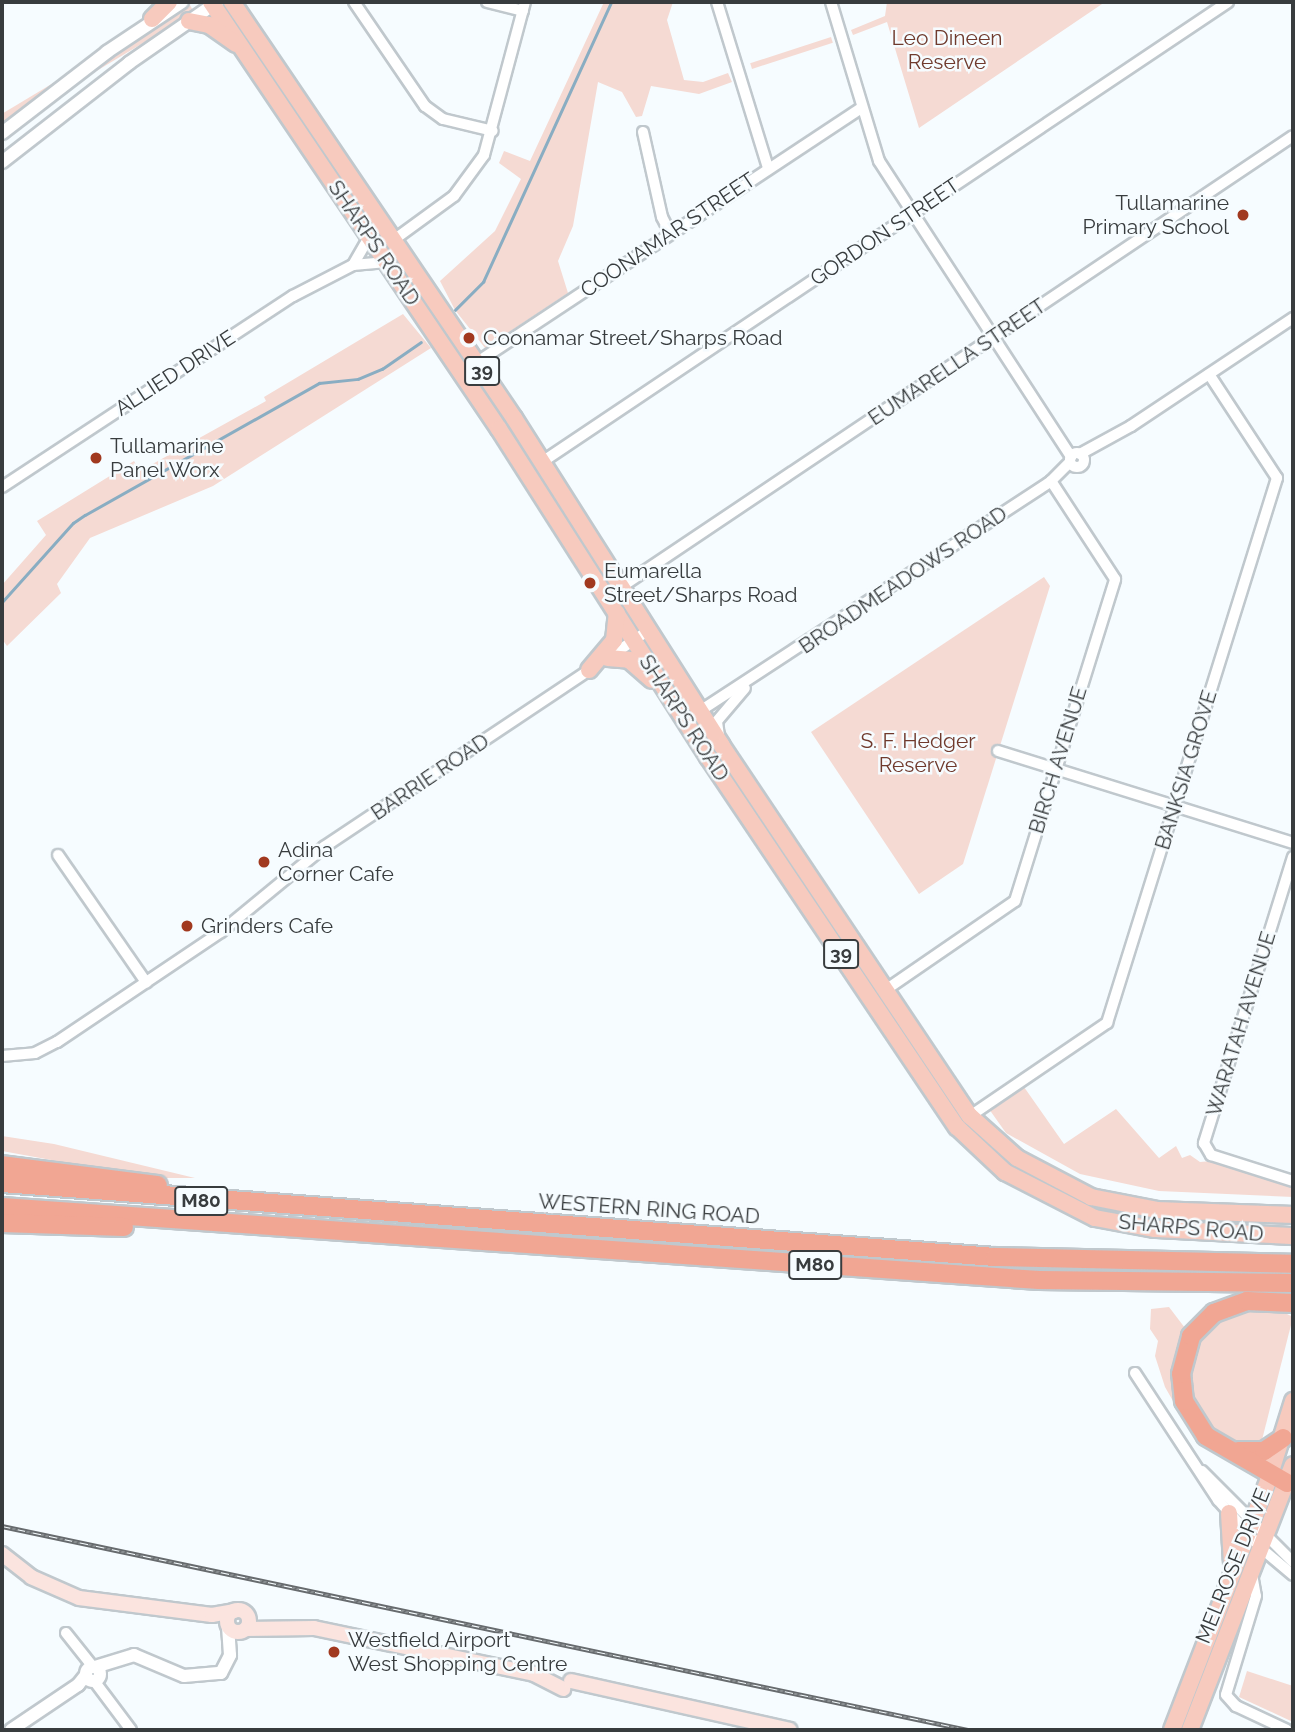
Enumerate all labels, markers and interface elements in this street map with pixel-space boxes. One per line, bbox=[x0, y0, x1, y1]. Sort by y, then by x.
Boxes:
park label: Leo Dineen Reserve bbox=[892, 25, 1002, 75]
street label: COONAMAR STREET bbox=[576, 167, 760, 303]
street label: GORDON STREET bbox=[806, 173, 964, 291]
street label: SHARPS ROAD bbox=[323, 176, 425, 310]
place label: Tullamarine Primary School bbox=[1082, 190, 1229, 240]
marker: Tullamarine Primary School bbox=[1235, 207, 1251, 223]
street label: EUMARELLA STREET bbox=[863, 293, 1051, 431]
street label: ALLIED DRIVE bbox=[110, 325, 240, 421]
place label: Coonamar Street/Sharps Road bbox=[483, 325, 783, 351]
marker: Coonamar Street/Sharps Road bbox=[461, 330, 477, 346]
road number: 39 bbox=[463, 356, 501, 386]
place label: Tullamarine Panel Worx bbox=[110, 433, 224, 483]
marker: Tullamarine Panel Worx bbox=[88, 450, 104, 466]
street label: BROADMEADOWS ROAD bbox=[794, 501, 1012, 659]
place label: Eumarella Street/Sharps Road bbox=[604, 558, 798, 608]
marker: Eumarella Street/Sharps Road bbox=[582, 575, 598, 591]
street label: SHARPS ROAD bbox=[634, 650, 734, 786]
street label: BIRCH AVENUE bbox=[1024, 683, 1092, 837]
street label: BANKSIA GROVE bbox=[1150, 687, 1222, 853]
street label: BARRIE ROAD bbox=[366, 728, 494, 826]
park label: S. F. Hedger Reserve bbox=[860, 728, 976, 778]
place label: Adina Corner Cafe bbox=[278, 837, 394, 887]
marker: Adina Corner Cafe bbox=[256, 854, 272, 870]
place label: Grinders Cafe bbox=[201, 913, 333, 939]
marker: Grinders Cafe bbox=[179, 918, 195, 934]
street label: WARATAH AVENUE bbox=[1201, 928, 1281, 1120]
road number: 39 bbox=[822, 938, 860, 970]
road number: M80 bbox=[173, 1186, 229, 1217]
street label: WESTERN RING ROAD bbox=[537, 1189, 761, 1229]
street label: SHARPS ROAD bbox=[1117, 1209, 1265, 1247]
road number: M80 bbox=[787, 1250, 843, 1280]
street label: MELROSE DRIVE bbox=[1190, 1485, 1276, 1647]
place label: Westfield Airport West Shopping Centre bbox=[348, 1627, 567, 1677]
marker: Westfield Airport West Shopping Centre bbox=[326, 1644, 342, 1660]

